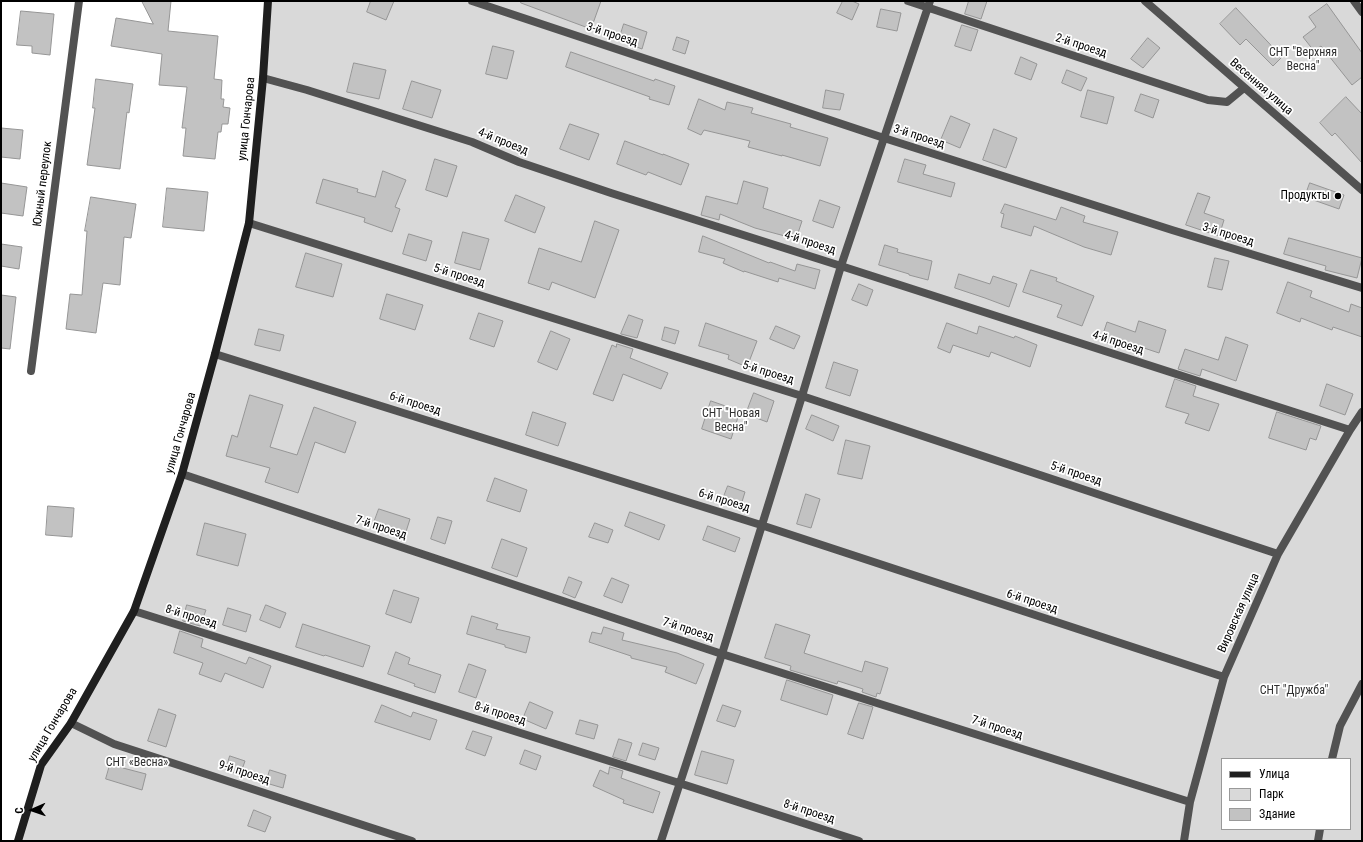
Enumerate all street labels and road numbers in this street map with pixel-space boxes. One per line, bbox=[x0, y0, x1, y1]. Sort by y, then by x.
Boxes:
street label: 3-й проезд bbox=[584, 20, 640, 50]
street label: 2-й проезд bbox=[1053, 31, 1109, 61]
street label: Весенняя улица bbox=[1226, 56, 1296, 118]
street label: улица Гончарова bbox=[235, 77, 259, 161]
street label: 3-й проезд bbox=[891, 122, 947, 152]
street label: 4-й проезд bbox=[476, 125, 530, 159]
street label: Южный переулок bbox=[31, 140, 55, 228]
street label: 3-й проезд bbox=[1200, 220, 1256, 250]
street label: 4-й проезд bbox=[782, 228, 838, 258]
street label: 5-й проезд bbox=[431, 261, 487, 291]
street label: 4-й проезд bbox=[1090, 328, 1146, 358]
street label: 5-й проезд bbox=[740, 358, 796, 388]
street label: 6-й проезд bbox=[387, 389, 443, 419]
street label: улица Гончарова bbox=[163, 391, 199, 475]
street label: 5-й проезд bbox=[1048, 459, 1104, 489]
street label: 6-й проезд bbox=[696, 486, 752, 516]
street label: 7-й проезд bbox=[353, 513, 409, 543]
street label: Вировская улица bbox=[1215, 571, 1263, 655]
street label: 6-й проезд bbox=[1004, 587, 1060, 617]
street label: 8-й проезд bbox=[163, 602, 219, 632]
street label: 7-й проезд bbox=[660, 615, 716, 645]
street label: улица Гончарова bbox=[25, 685, 81, 765]
street label: 8-й проезд bbox=[472, 699, 528, 729]
street label: 7-й проезд bbox=[969, 713, 1025, 743]
street label: 9-й проезд bbox=[216, 758, 272, 788]
street label: 8-й проезд bbox=[781, 797, 837, 827]

